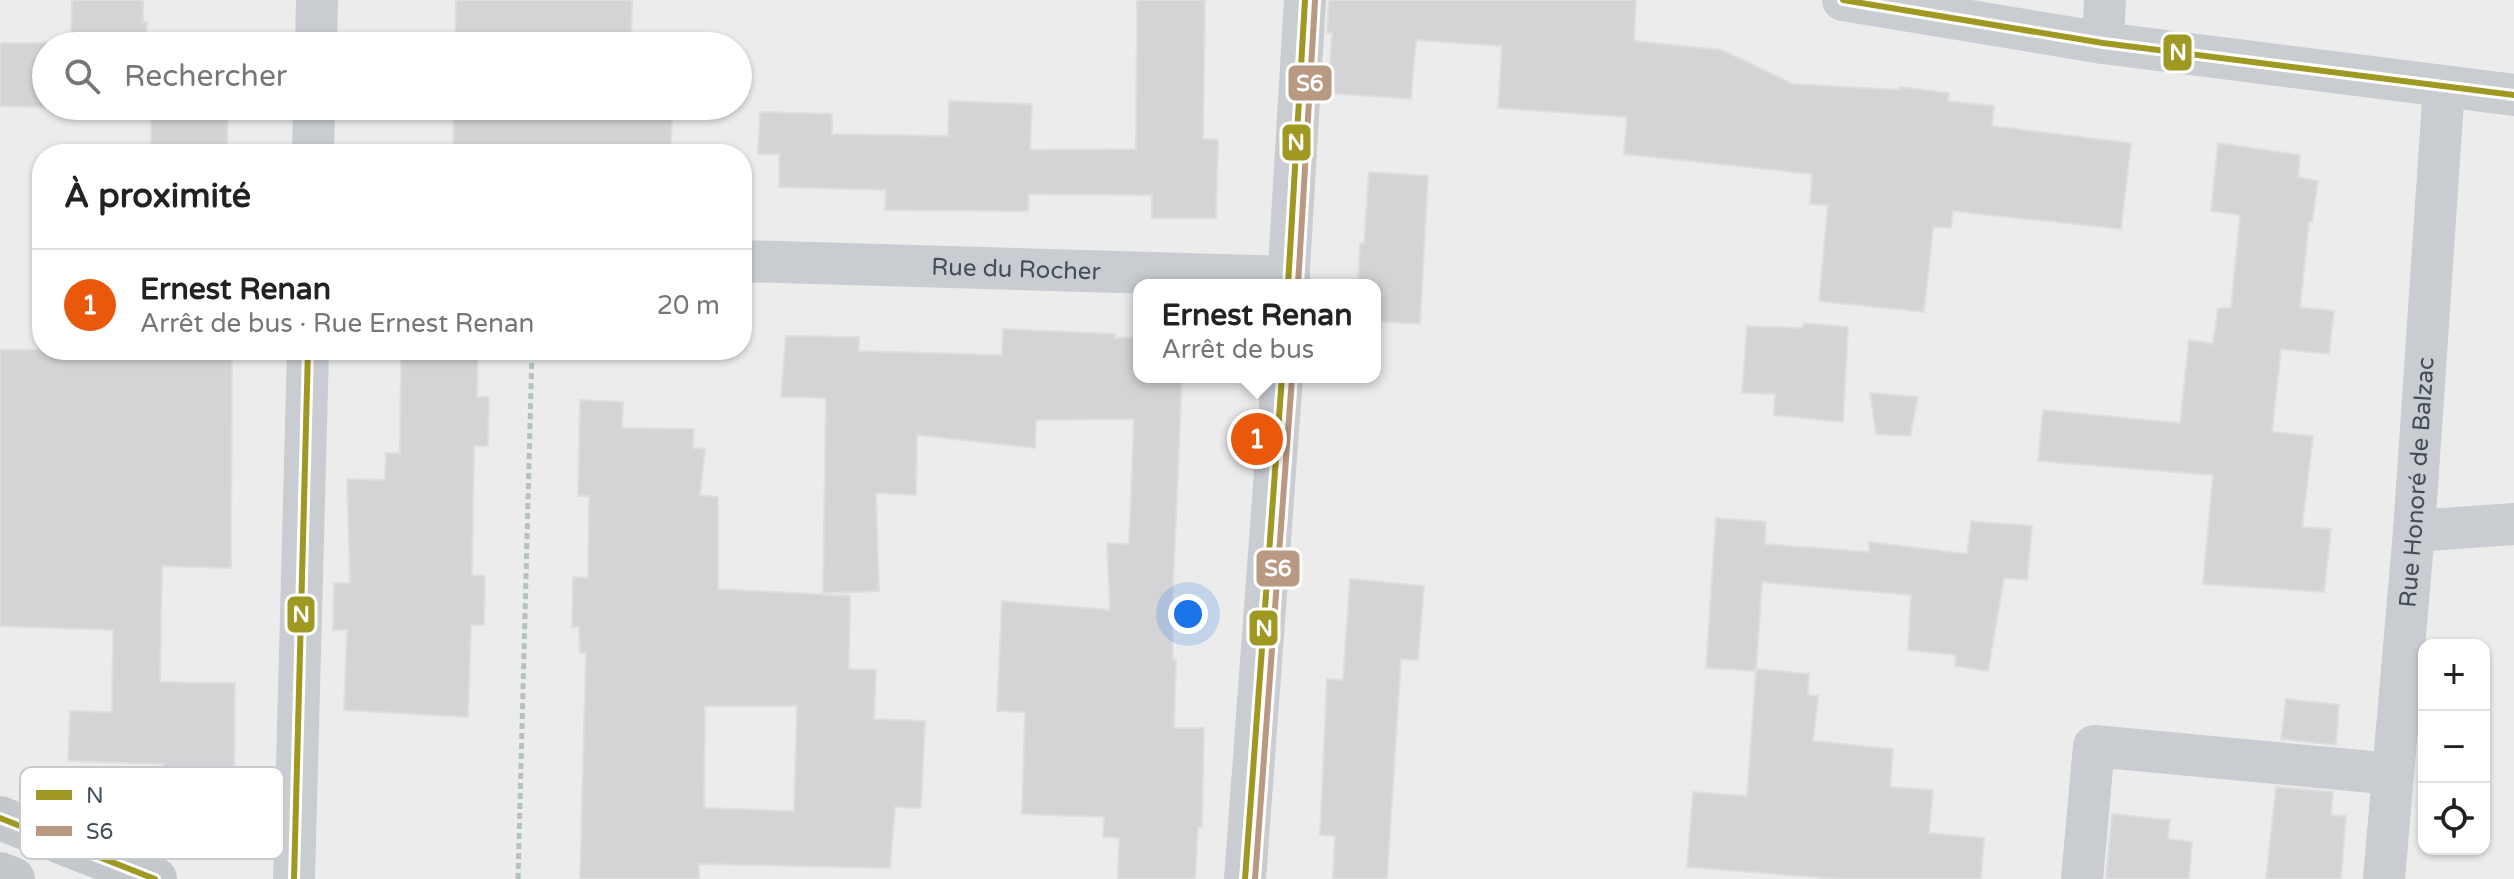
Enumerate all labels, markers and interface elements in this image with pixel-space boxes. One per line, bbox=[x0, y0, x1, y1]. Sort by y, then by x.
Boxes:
search box bbox=[32, 32, 752, 120]
line badge: N bbox=[2162, 33, 2193, 72]
text: N bbox=[2169, 40, 2187, 66]
icon: search bbox=[60, 54, 104, 98]
text: Rechercher bbox=[124, 58, 287, 95]
line badge: S6 bbox=[1287, 64, 1333, 102]
text: S6 bbox=[1296, 71, 1324, 97]
line badge: N bbox=[1281, 123, 1312, 162]
text: N bbox=[1287, 130, 1305, 156]
text: À proximité bbox=[64, 176, 251, 217]
street label: Rue du Rocher bbox=[931, 253, 1102, 287]
text: Ernest Renan bbox=[140, 271, 331, 308]
popup bbox=[1133, 279, 1381, 383]
text: 1 bbox=[82, 290, 98, 321]
text: 20 m bbox=[657, 290, 720, 321]
text: Ernest Renan bbox=[1162, 297, 1352, 334]
text: Arrêt de bus · Rue Ernest Renan bbox=[140, 308, 534, 339]
text: Arrêt de bus bbox=[1162, 334, 1314, 365]
street label: Rue Honoré de Balzac bbox=[2393, 356, 2441, 609]
pin: 1 bbox=[1231, 409, 1283, 469]
line badge: S6 bbox=[1255, 549, 1301, 588]
text: S6 bbox=[1264, 556, 1292, 582]
your location bbox=[1168, 594, 1208, 634]
line badge: N bbox=[286, 595, 316, 634]
text: N bbox=[292, 602, 310, 628]
line badge: N bbox=[1248, 609, 1279, 647]
text: N bbox=[1255, 616, 1273, 642]
map controls bbox=[2418, 639, 2490, 855]
button: + bbox=[2418, 639, 2490, 711]
button: − bbox=[2418, 711, 2490, 783]
legend bbox=[20, 767, 284, 859]
text: N bbox=[86, 783, 104, 809]
button: locate bbox=[2418, 783, 2490, 855]
text: S6 bbox=[86, 819, 113, 845]

